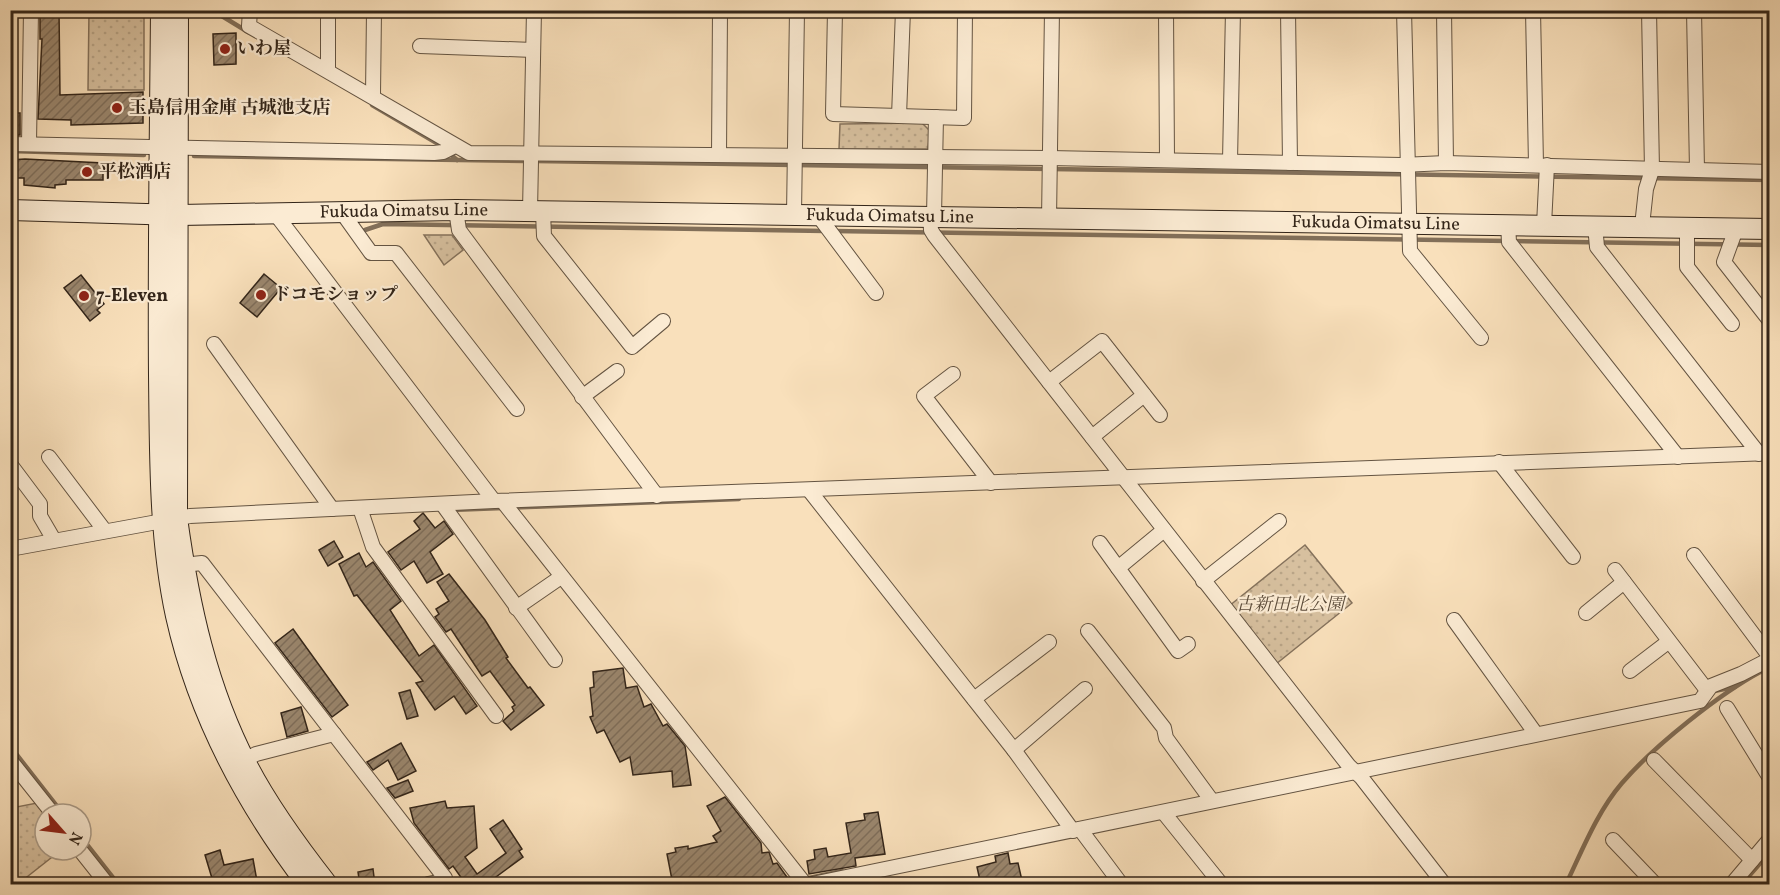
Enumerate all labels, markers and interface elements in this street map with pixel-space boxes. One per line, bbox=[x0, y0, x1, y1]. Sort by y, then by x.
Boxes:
place label: いわ屋 bbox=[237, 37, 291, 62]
marker: いわ屋 bbox=[218, 42, 232, 56]
place label: 玉島信用金庫 古城池支店 bbox=[129, 96, 331, 121]
marker: 玉島信用金庫 古城池支店 bbox=[110, 101, 124, 115]
place label: 平松酒店 bbox=[99, 160, 171, 185]
marker: 平松酒店 bbox=[80, 165, 94, 179]
street label: Fukuda Oimatsu Line bbox=[320, 197, 488, 225]
street label: Fukuda Oimatsu Line bbox=[806, 203, 974, 230]
street label: Fukuda Oimatsu Line bbox=[1291, 210, 1460, 237]
place label: ドコモショップ bbox=[273, 283, 398, 308]
place label: 7-Eleven bbox=[96, 284, 168, 309]
marker: ドコモショップ bbox=[254, 288, 268, 302]
marker: 7-Eleven bbox=[77, 289, 91, 303]
park label: 古新田北公園 bbox=[1236, 593, 1347, 618]
north arrow bbox=[33, 802, 93, 862]
text: N bbox=[62, 828, 87, 849]

